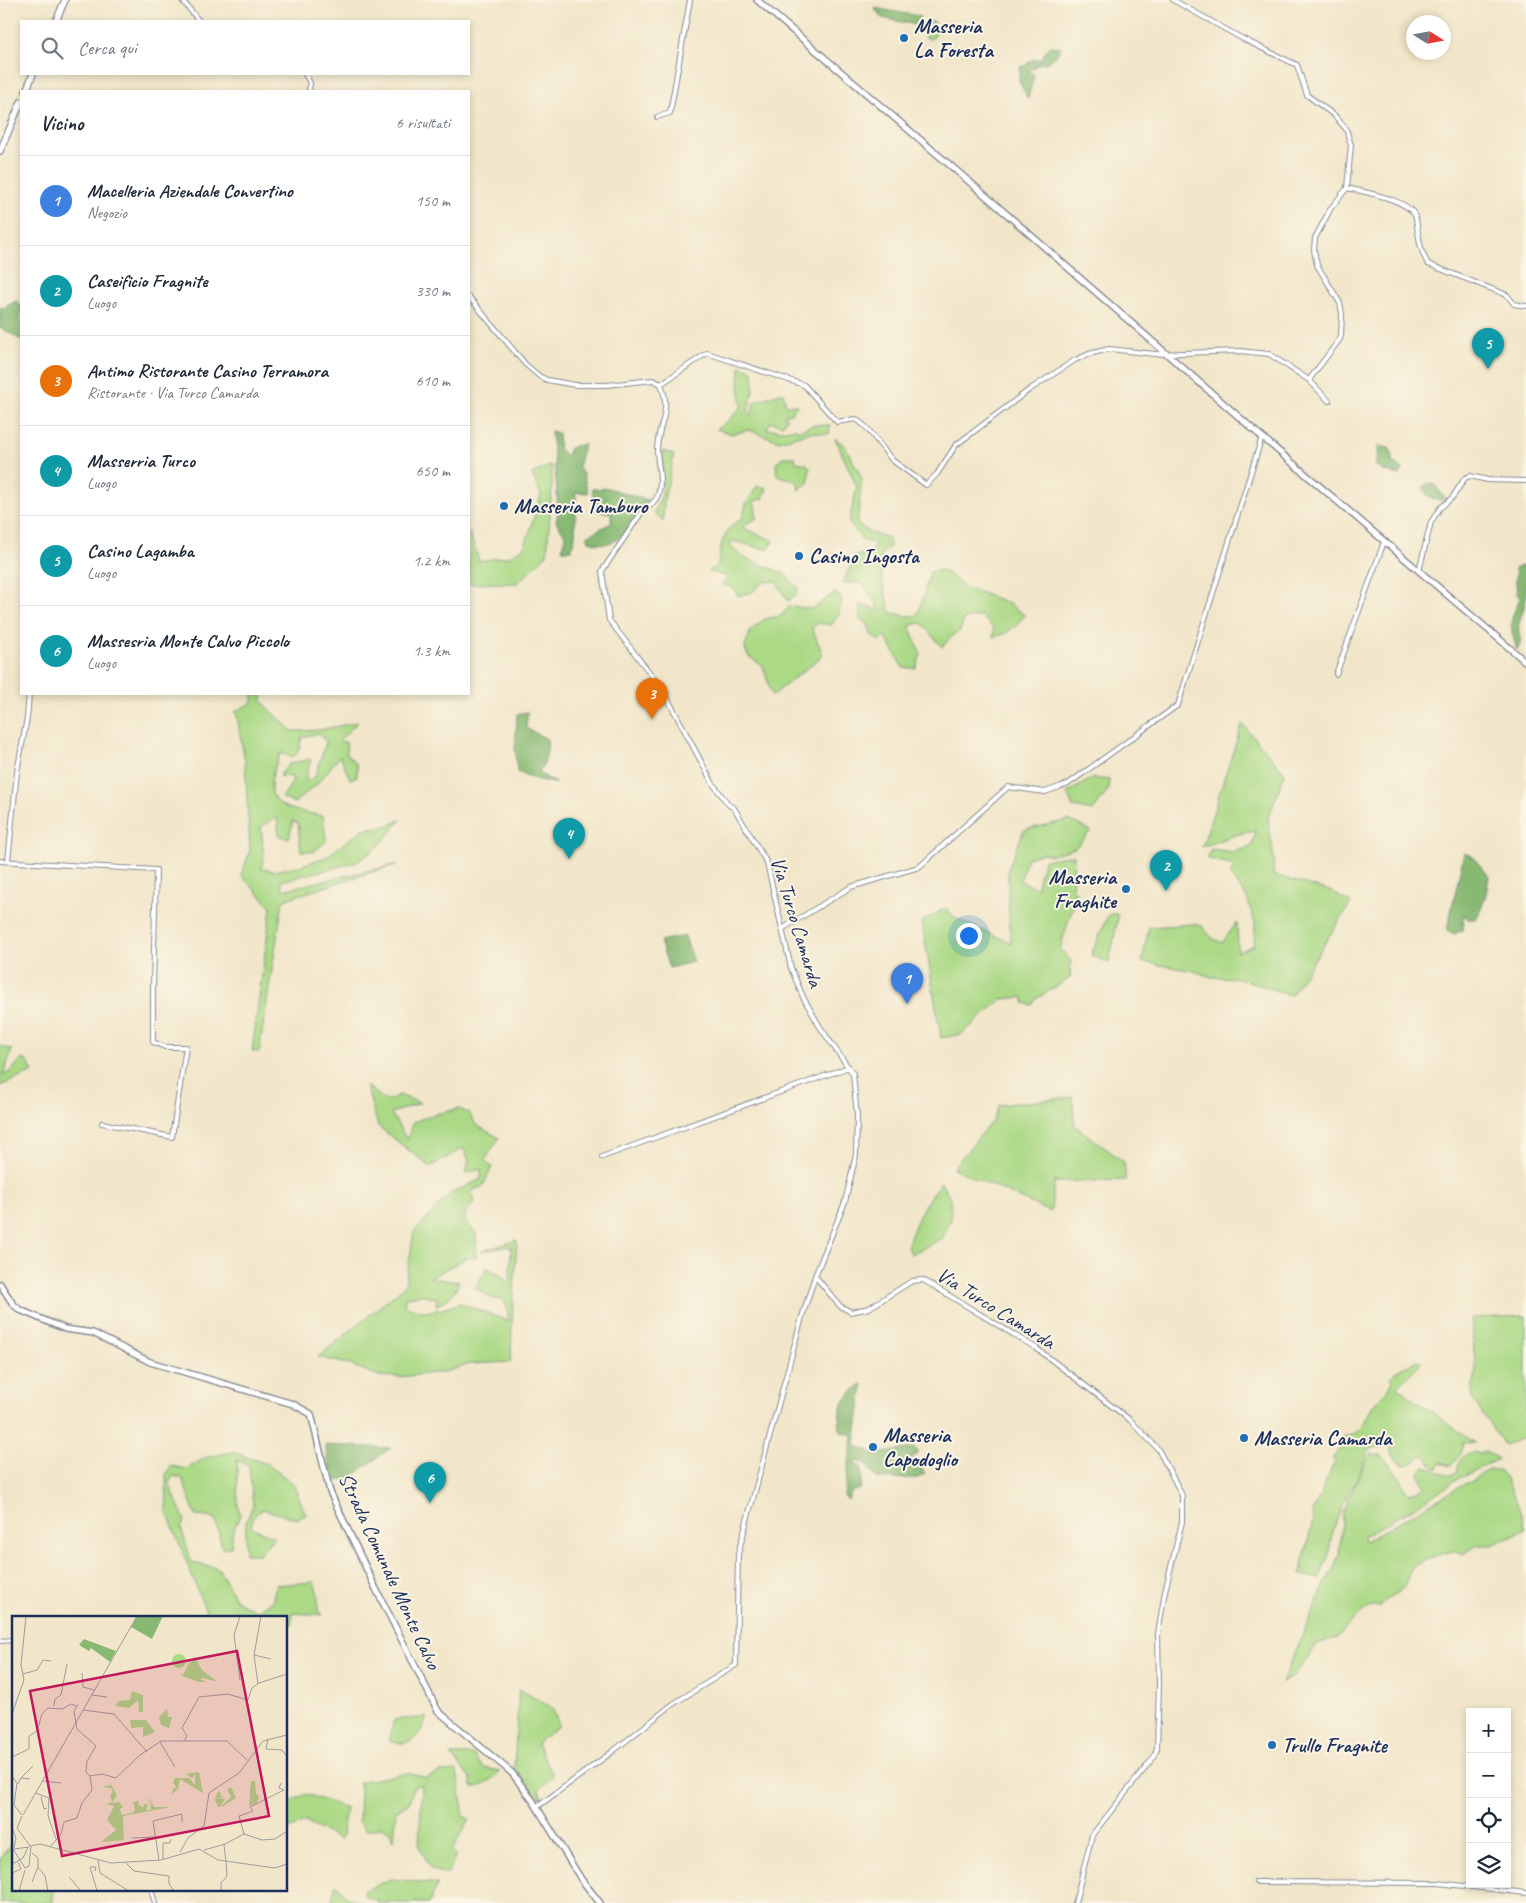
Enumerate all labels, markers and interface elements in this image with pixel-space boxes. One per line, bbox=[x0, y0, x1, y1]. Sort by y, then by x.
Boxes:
place label: Masseria La Foresta bbox=[914, 13, 994, 63]
north arrow bbox=[1406, 15, 1451, 60]
search box bbox=[20, 20, 470, 75]
marker: Masseria La Foresta bbox=[898, 32, 910, 44]
icon: search bbox=[38, 34, 66, 62]
text: Cerca qui bbox=[78, 36, 137, 60]
text: Vicino bbox=[40, 110, 83, 136]
text: 6 risultati bbox=[396, 113, 450, 133]
text: Macelleria Aziendale Convertino bbox=[87, 179, 293, 203]
text: 1 bbox=[52, 191, 60, 211]
text: 150 m bbox=[416, 191, 450, 211]
text: Negozio bbox=[87, 203, 127, 223]
text: Caseificio Fragnite bbox=[87, 269, 208, 293]
text: 2 bbox=[52, 281, 60, 301]
text: 330 m bbox=[416, 281, 450, 301]
text: Luogo bbox=[87, 293, 116, 313]
pin: 5 bbox=[1472, 328, 1504, 369]
text: Antimo Ristorante Casino Terramora bbox=[87, 359, 328, 383]
text: 3 bbox=[52, 371, 60, 391]
text: 610 m bbox=[416, 371, 450, 391]
text: Ristorante · Via Turco Camarda bbox=[87, 383, 258, 403]
text: Masserria Turco bbox=[87, 449, 195, 473]
text: 4 bbox=[52, 461, 60, 481]
text: 650 m bbox=[416, 461, 450, 481]
text: Luogo bbox=[87, 473, 116, 493]
place label: Masseria Tamburo bbox=[514, 493, 649, 519]
marker: Masseria Tamburo bbox=[498, 500, 510, 512]
text: Casino Lagamba bbox=[87, 539, 194, 563]
place label: Casino Ingosta bbox=[809, 543, 920, 569]
marker: Casino Ingosta bbox=[793, 550, 805, 562]
text: 5 bbox=[53, 551, 59, 571]
text: 1.2 km bbox=[413, 551, 450, 571]
text: Luogo bbox=[87, 563, 116, 583]
text: Massesria Monte Calvo Piccolo bbox=[87, 629, 289, 653]
text: 6 bbox=[52, 641, 60, 661]
text: 1.3 km bbox=[413, 641, 450, 661]
text: Luogo bbox=[87, 653, 116, 673]
pin: 3 bbox=[636, 678, 668, 719]
pin: 4 bbox=[553, 818, 585, 859]
pin: 2 bbox=[1150, 850, 1182, 891]
street label: Via Turco Camarda bbox=[765, 854, 830, 992]
place label: Masseria Fraghite bbox=[1049, 864, 1118, 914]
marker: Masseria Fraghite bbox=[1120, 883, 1132, 895]
your location bbox=[956, 923, 982, 949]
pin: 1 bbox=[891, 963, 923, 1004]
street label: Via Turco Camarda bbox=[932, 1261, 1062, 1356]
place label: Masseria Capodoglio bbox=[883, 1422, 959, 1472]
place label: Masseria Camarda bbox=[1254, 1425, 1393, 1451]
marker: Masseria Camarda bbox=[1238, 1432, 1250, 1444]
marker: Masseria Capodoglio bbox=[867, 1441, 879, 1453]
pin: 6 bbox=[414, 1462, 446, 1503]
street label: Strada Comunale Monte Calvo bbox=[333, 1469, 448, 1675]
inset map bbox=[12, 1616, 288, 1890]
map controls bbox=[1466, 1708, 1511, 1888]
button: + bbox=[1466, 1708, 1511, 1753]
place label: Trullo Fragnite bbox=[1282, 1732, 1389, 1758]
marker: Trullo Fragnite bbox=[1266, 1739, 1278, 1751]
button: − bbox=[1466, 1753, 1511, 1798]
button: locate bbox=[1466, 1798, 1511, 1843]
button: layers bbox=[1466, 1843, 1511, 1888]

